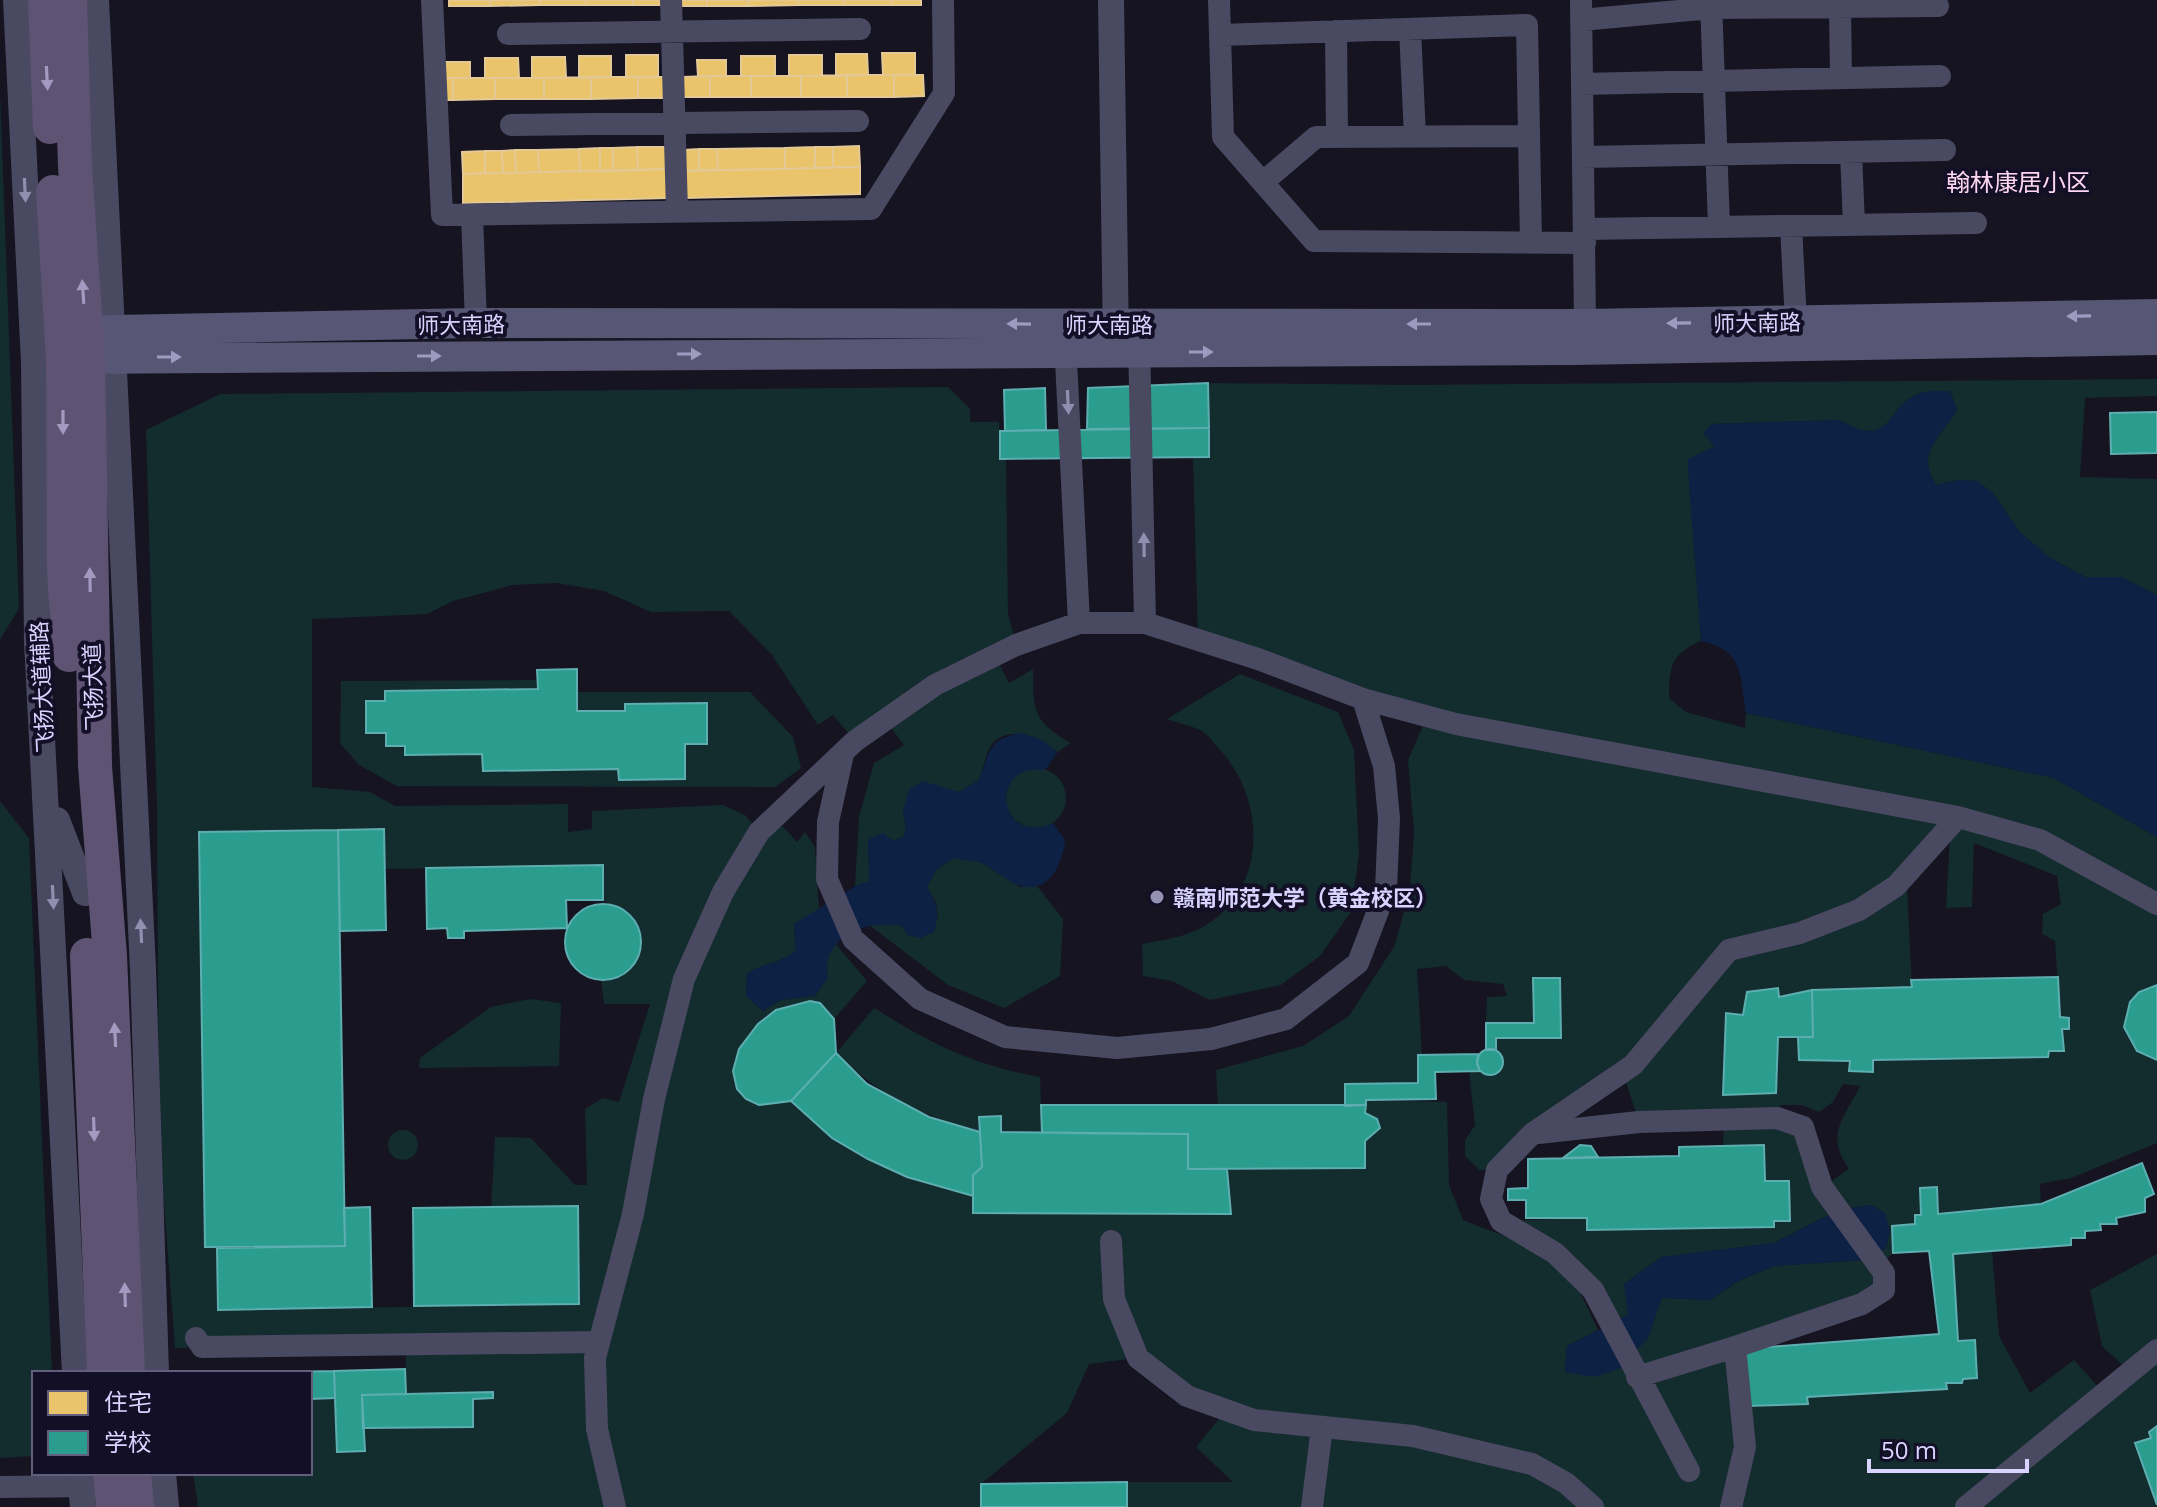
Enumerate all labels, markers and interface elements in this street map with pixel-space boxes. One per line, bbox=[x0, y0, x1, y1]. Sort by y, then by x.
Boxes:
one-way arrow bbox=[41, 66, 54, 91]
district label: 翰林康居小区 bbox=[1946, 165, 2090, 198]
one-way arrow bbox=[19, 178, 32, 203]
one-way arrow bbox=[77, 279, 90, 304]
street label: 师大南路 bbox=[1713, 306, 1801, 338]
street label: 师大南路 bbox=[417, 308, 505, 340]
street label: 师大南路 bbox=[1065, 309, 1153, 339]
one-way arrow bbox=[2066, 310, 2091, 322]
one-way arrow bbox=[1666, 317, 1691, 329]
one-way arrow bbox=[1006, 318, 1031, 330]
one-way arrow bbox=[1406, 318, 1431, 330]
one-way arrow bbox=[1189, 346, 1214, 358]
one-way arrow bbox=[677, 348, 702, 361]
one-way arrow bbox=[417, 350, 442, 362]
one-way arrow bbox=[157, 351, 182, 363]
one-way arrow bbox=[1062, 390, 1075, 415]
one-way arrow bbox=[57, 410, 69, 435]
one-way arrow bbox=[1138, 532, 1150, 557]
one-way arrow bbox=[84, 567, 96, 592]
street label: 飞扬大道辅路 bbox=[23, 620, 59, 754]
street label: 飞扬大道 bbox=[75, 642, 109, 732]
place label: 赣南师范大学（黄金校区） bbox=[1173, 882, 1437, 912]
one-way arrow bbox=[46, 885, 59, 910]
marker: 赣南师范大学（黄金校区） bbox=[1148, 888, 1166, 906]
one-way arrow bbox=[134, 918, 147, 943]
one-way arrow bbox=[108, 1022, 121, 1047]
one-way arrow bbox=[88, 1117, 101, 1142]
one-way arrow bbox=[118, 1282, 131, 1307]
legend bbox=[32, 1371, 312, 1475]
text: 住宅 bbox=[104, 1385, 152, 1418]
scale bar bbox=[1869, 1423, 2027, 1473]
text: 学校 bbox=[104, 1425, 152, 1458]
text: 50 m bbox=[1881, 1433, 1937, 1466]

